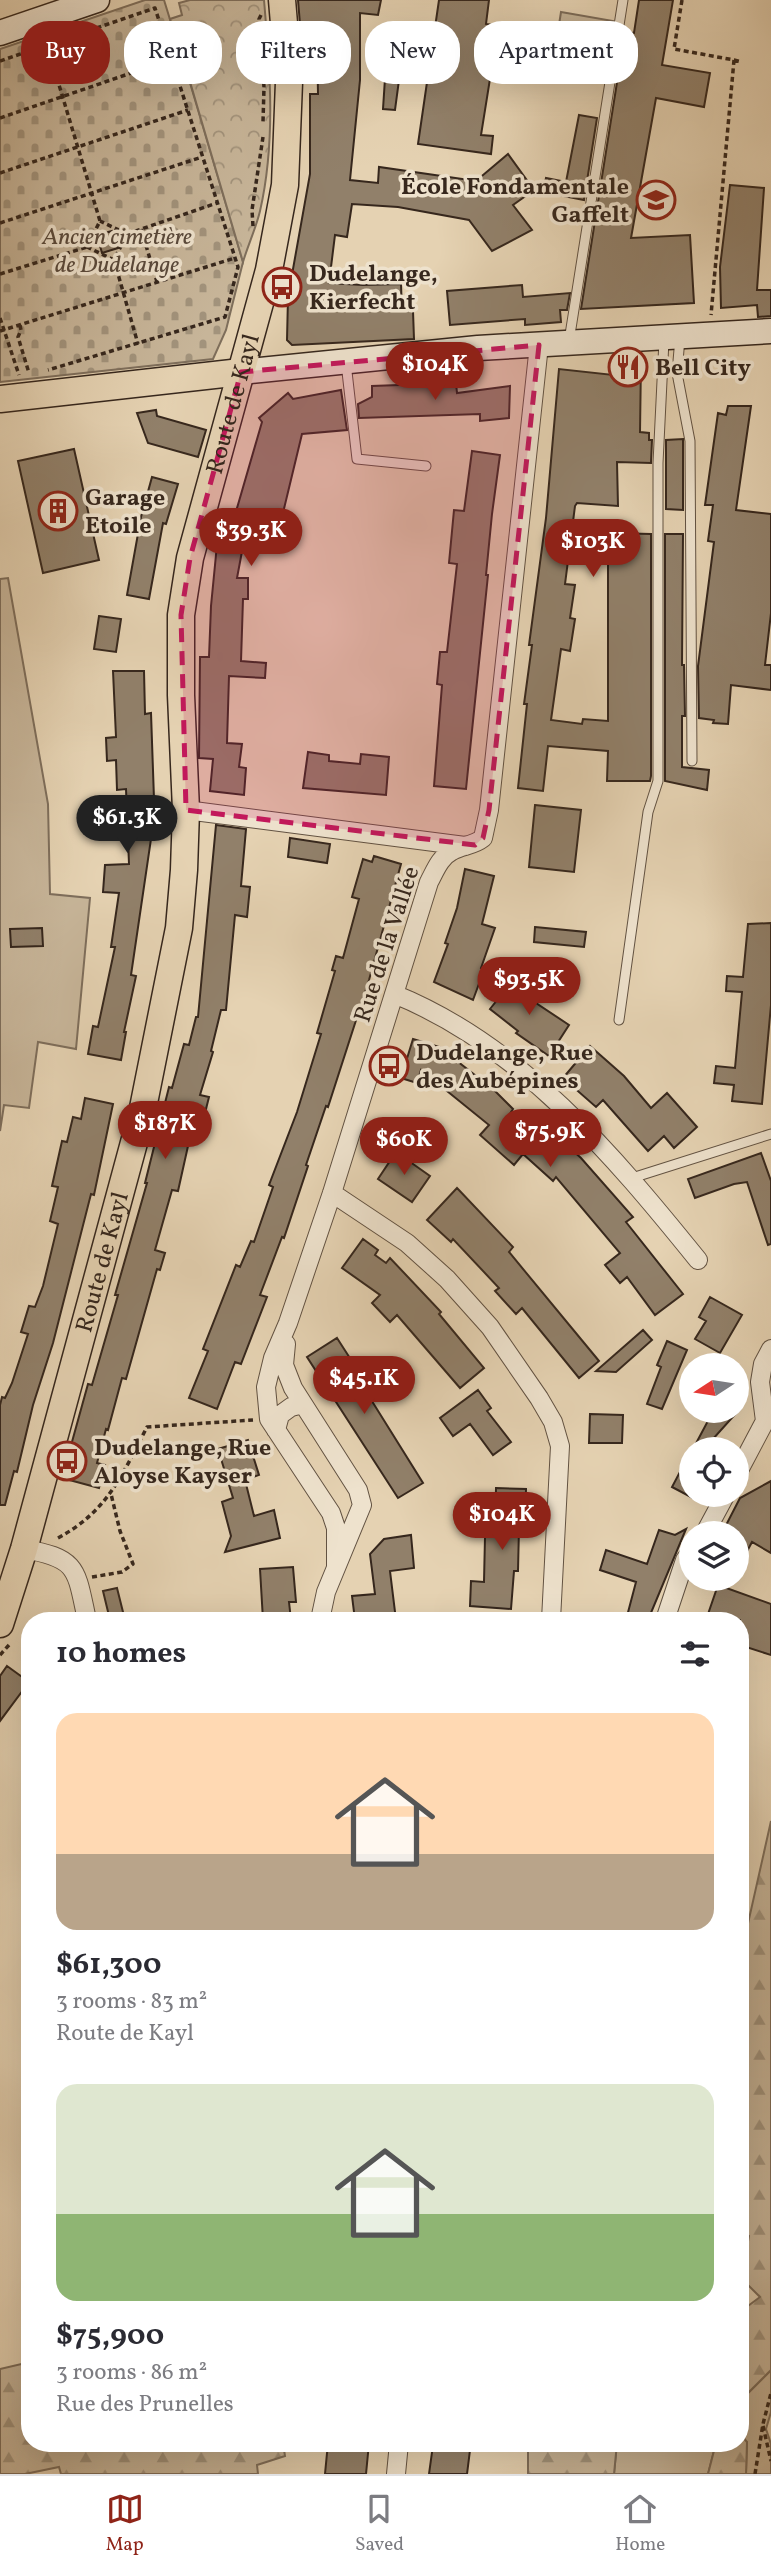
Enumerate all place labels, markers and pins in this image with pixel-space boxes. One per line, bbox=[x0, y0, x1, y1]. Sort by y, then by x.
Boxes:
place label: École Fondamentale Gaffelt bbox=[401, 171, 629, 233]
school or university icon: École Fondamentale Gaffelt bbox=[635, 179, 677, 221]
place label: Dudelange, Kierfecht bbox=[309, 258, 438, 320]
bus stop icon: Dudelange, Kierfecht bbox=[261, 266, 303, 308]
pin: $104K bbox=[386, 342, 484, 402]
restaurant icon: Bell City bbox=[607, 346, 649, 388]
place label: Bell City bbox=[655, 352, 751, 386]
place label: Garage Etoile bbox=[85, 482, 165, 544]
building icon: Garage Etoile bbox=[37, 490, 79, 532]
pin: $39.3K bbox=[194, 508, 308, 568]
pin: $103K bbox=[544, 520, 642, 579]
pin: $61.3K bbox=[70, 796, 184, 855]
pin: $93.5K bbox=[472, 958, 586, 1017]
place label: Dudelange, Rue des Aubépines bbox=[416, 1037, 593, 1099]
bus stop icon: Dudelange, Rue des Aubépines bbox=[368, 1045, 410, 1087]
pin: $187K bbox=[116, 1102, 214, 1161]
pin: $75.9K bbox=[493, 1110, 607, 1169]
pin: $60K bbox=[363, 1118, 445, 1177]
pin: $45.1K bbox=[307, 1356, 421, 1416]
place label: Dudelange, Rue Aloyse Kayser bbox=[94, 1432, 271, 1494]
bus stop icon: Dudelange, Rue Aloyse Kayser bbox=[46, 1440, 88, 1482]
pin: $104K bbox=[453, 1492, 551, 1552]

